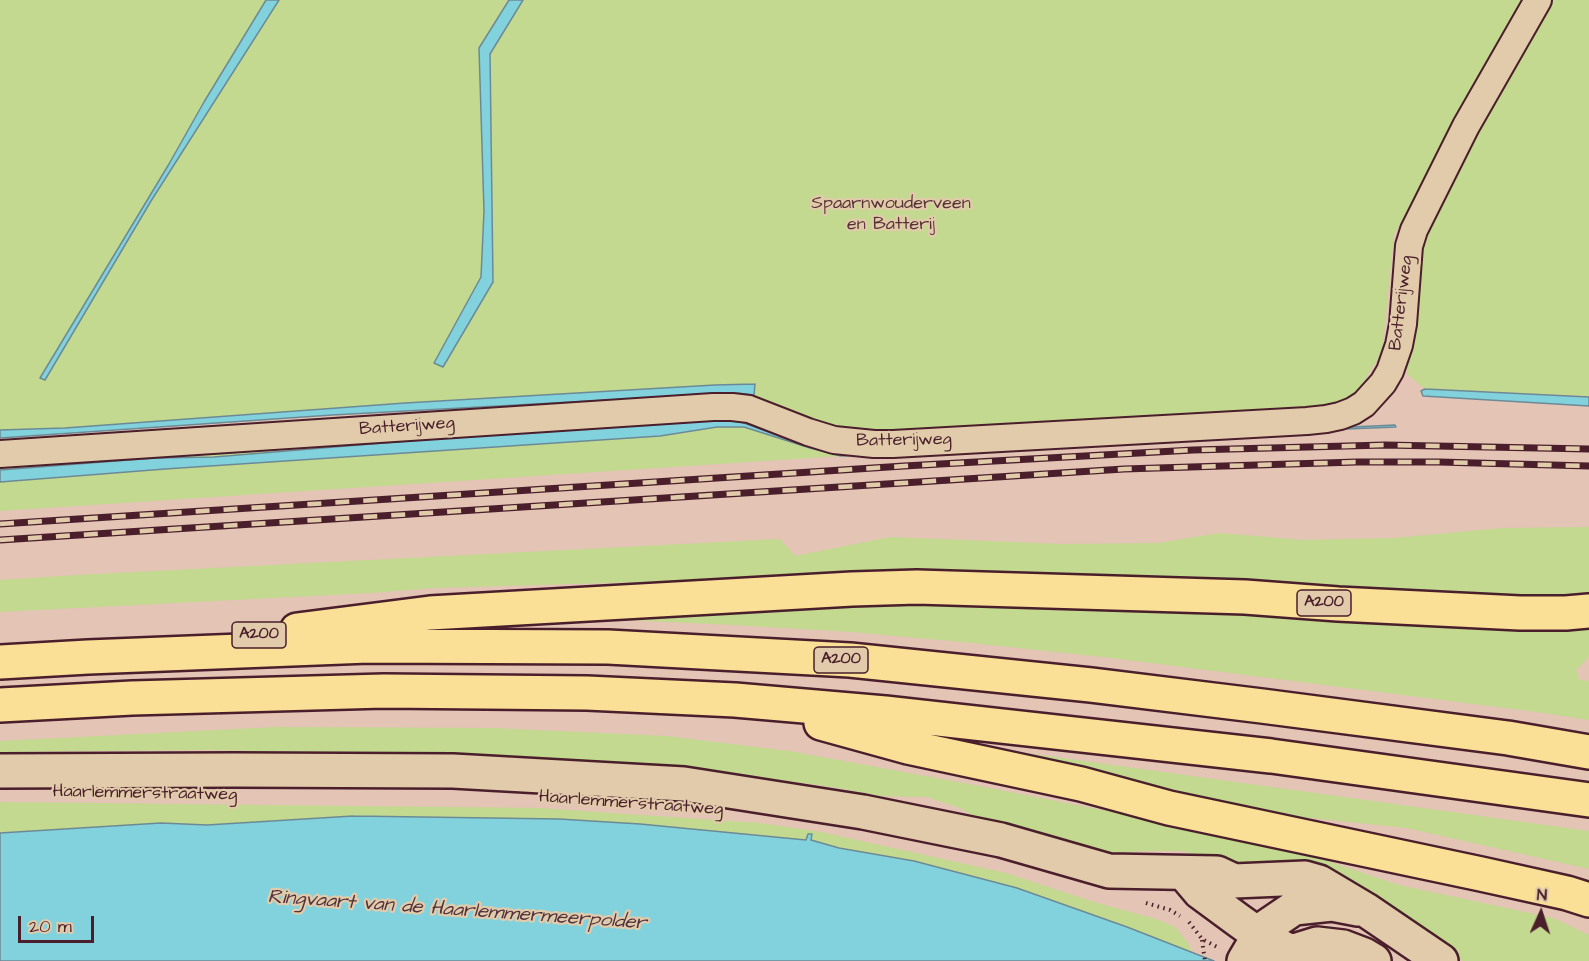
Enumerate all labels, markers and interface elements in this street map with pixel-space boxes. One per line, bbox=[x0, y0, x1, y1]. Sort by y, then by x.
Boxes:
park label: Spaarnwouderveen en Batterij bbox=[811, 193, 971, 236]
street label: Batterijweg bbox=[1385, 254, 1419, 352]
street label: Batterijweg bbox=[359, 413, 455, 441]
street label: Batterijweg bbox=[856, 429, 952, 453]
road number: A200 bbox=[1297, 590, 1351, 616]
road number: A200 bbox=[232, 622, 286, 648]
road number: A200 bbox=[814, 647, 868, 673]
street label: Haarlemmerstraatweg bbox=[52, 782, 238, 806]
street label: Haarlemmerstraatweg bbox=[538, 787, 724, 821]
north arrow bbox=[1511, 883, 1571, 943]
text: N bbox=[1536, 884, 1548, 906]
water label: Ringvaart van de Haarlemmermeerpolder bbox=[267, 886, 647, 936]
scale bar bbox=[21, 904, 98, 942]
text: 20 m bbox=[29, 914, 72, 939]

